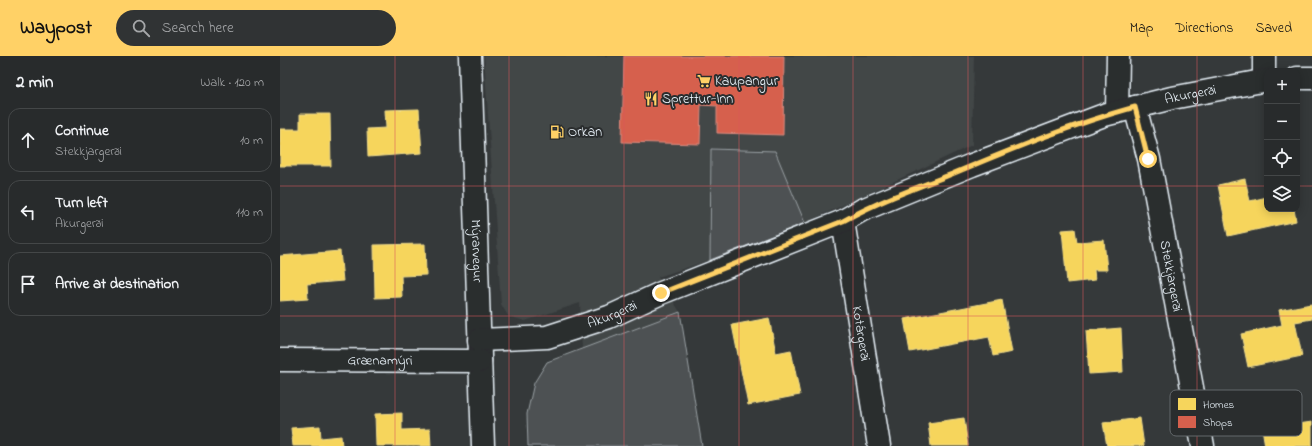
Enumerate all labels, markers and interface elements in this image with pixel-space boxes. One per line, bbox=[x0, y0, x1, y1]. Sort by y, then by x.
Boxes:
search box bbox=[116, 10, 396, 46]
text: Waypost bbox=[20, 15, 92, 42]
icon: search bbox=[130, 17, 152, 39]
text: Search here bbox=[162, 17, 234, 39]
text: Map bbox=[1130, 18, 1153, 39]
text: Directions bbox=[1175, 18, 1233, 39]
text: Saved bbox=[1255, 18, 1292, 39]
map controls bbox=[1264, 68, 1300, 212]
button: + bbox=[1264, 68, 1300, 104]
text: 2 min bbox=[16, 70, 53, 95]
place label: Kaupangur bbox=[715, 71, 779, 93]
text: Walk · 120 m bbox=[200, 73, 264, 92]
supermarket icon: Kaupangur bbox=[696, 73, 712, 89]
street label: Akurgerði bbox=[1162, 79, 1218, 110]
place label: Sprettur-Inn bbox=[662, 89, 733, 110]
restaurant icon: Sprettur-Inn bbox=[643, 91, 659, 107]
button: − bbox=[1264, 104, 1300, 140]
text: Continue bbox=[55, 120, 109, 142]
place label: Orkan bbox=[568, 122, 602, 143]
fuel station icon: Orkan bbox=[549, 124, 565, 140]
icon: ahead bbox=[17, 129, 39, 151]
text: 10 m bbox=[240, 131, 263, 150]
button: locate bbox=[1264, 140, 1300, 176]
text: Stekkjargerði bbox=[55, 142, 122, 161]
route start bbox=[1139, 150, 1157, 168]
button: layers bbox=[1264, 176, 1300, 212]
text: Turn left bbox=[55, 192, 108, 214]
icon: left bbox=[17, 201, 39, 223]
text: 110 m bbox=[236, 203, 263, 222]
text: Akurgerði bbox=[55, 214, 103, 233]
street label: Mýrarvegur bbox=[464, 219, 488, 284]
street label: Stekkjargerði bbox=[1154, 239, 1188, 314]
icon: arrive bbox=[17, 273, 39, 295]
text: Arrive at destination bbox=[55, 273, 179, 295]
route end bbox=[652, 284, 670, 302]
street label: Akurgerði bbox=[585, 295, 641, 334]
street label: Kotárgerði bbox=[846, 305, 876, 363]
street label: Grænamýri bbox=[347, 350, 413, 372]
legend bbox=[1170, 390, 1302, 436]
text: Homes bbox=[1203, 397, 1235, 413]
text: Shops bbox=[1203, 415, 1233, 431]

